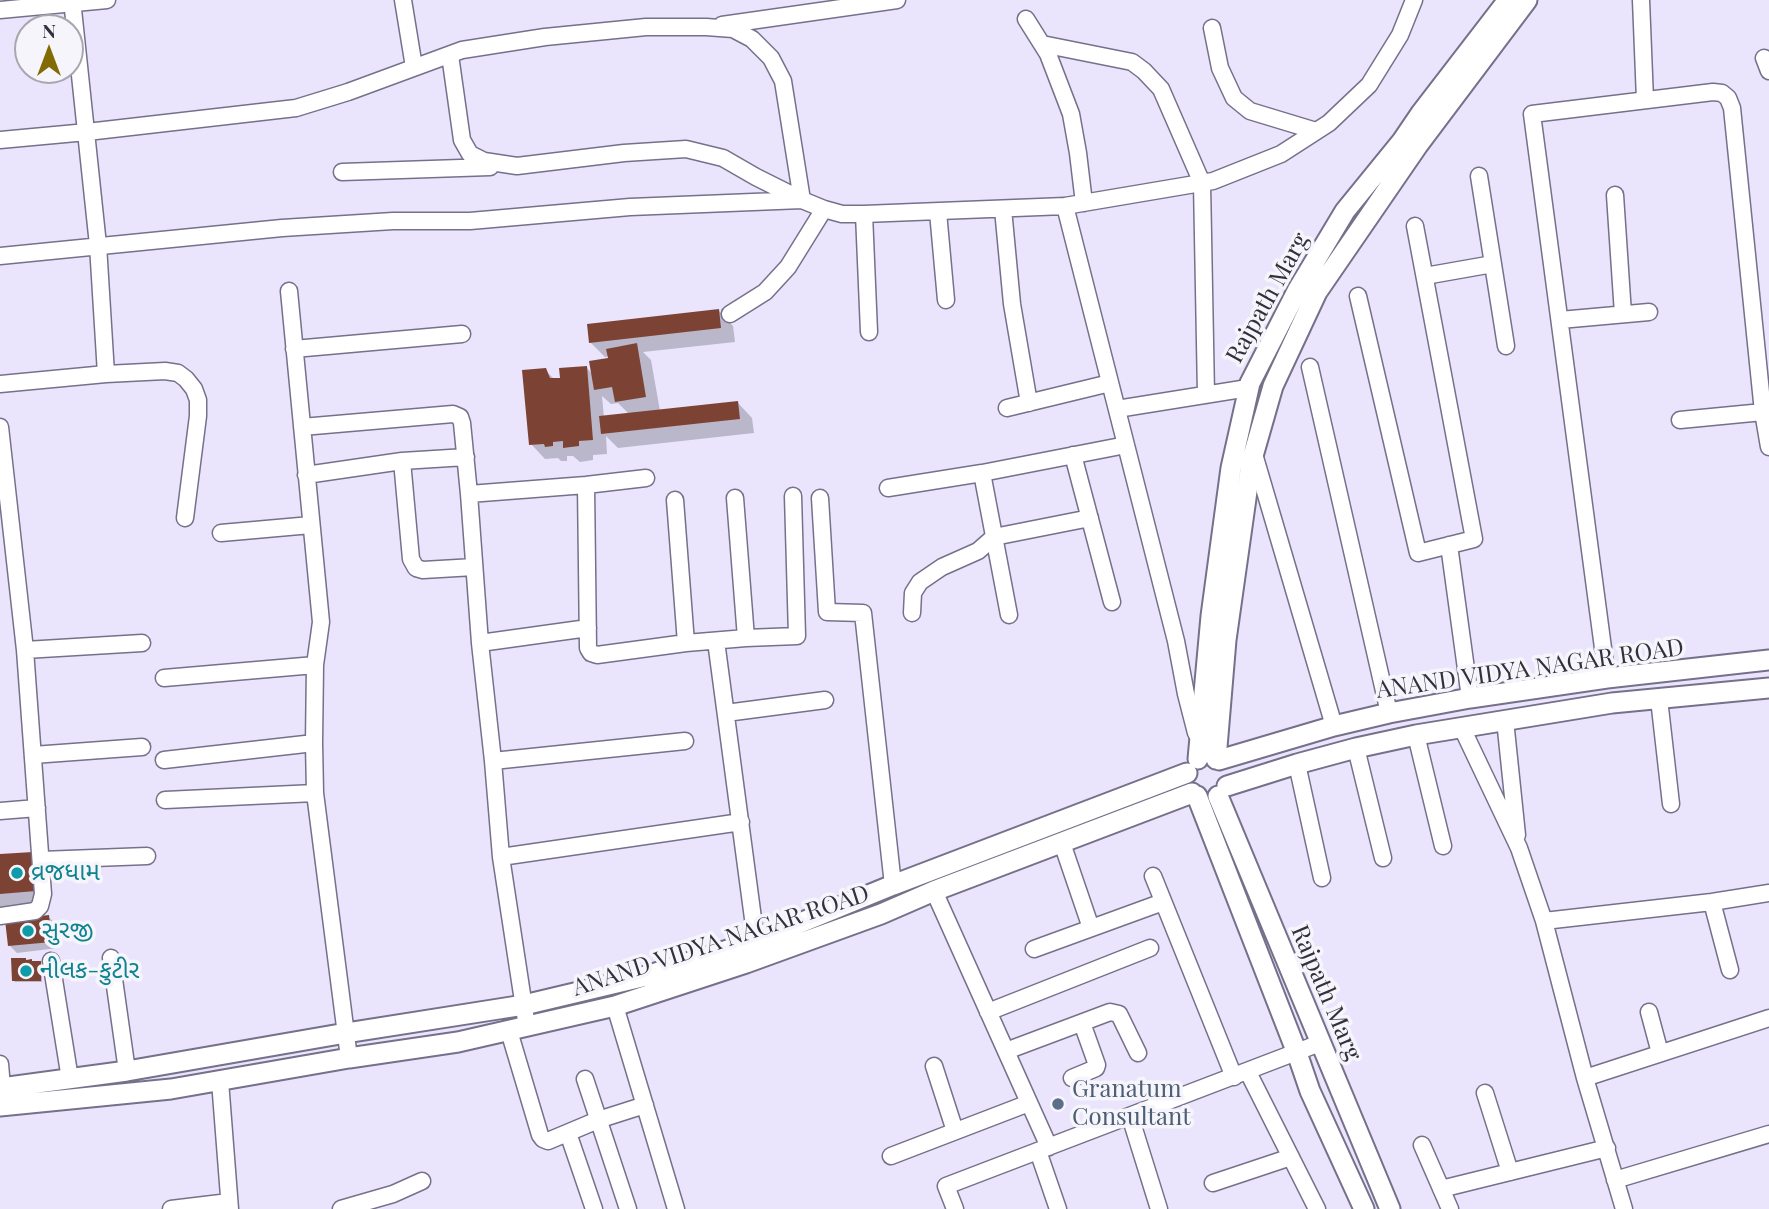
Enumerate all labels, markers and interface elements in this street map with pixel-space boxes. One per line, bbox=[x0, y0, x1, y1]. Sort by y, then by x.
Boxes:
north arrow bbox=[14, 14, 84, 84]
text: N bbox=[42, 17, 56, 43]
street label: Rajpath Marg bbox=[1220, 228, 1316, 368]
street label: ANAND VIDYA NAGAR ROAD bbox=[1374, 633, 1686, 705]
place label: વ્રજધામ bbox=[31, 859, 100, 887]
marker: વ્રજધામ bbox=[9, 865, 25, 881]
street label: ANAND VIDYA NAGAR ROAD bbox=[569, 879, 873, 1003]
place label: સુરજી bbox=[42, 917, 94, 945]
street label: Rajpath Marg bbox=[1285, 921, 1367, 1065]
marker: સુરજી bbox=[20, 923, 36, 939]
place label: નીલક-કુટીર bbox=[40, 957, 139, 985]
marker: નીલક-કુટીર bbox=[18, 963, 34, 979]
place label: Granatum Consultant bbox=[1072, 1076, 1191, 1132]
marker: Granatum Consultant bbox=[1050, 1096, 1066, 1112]

